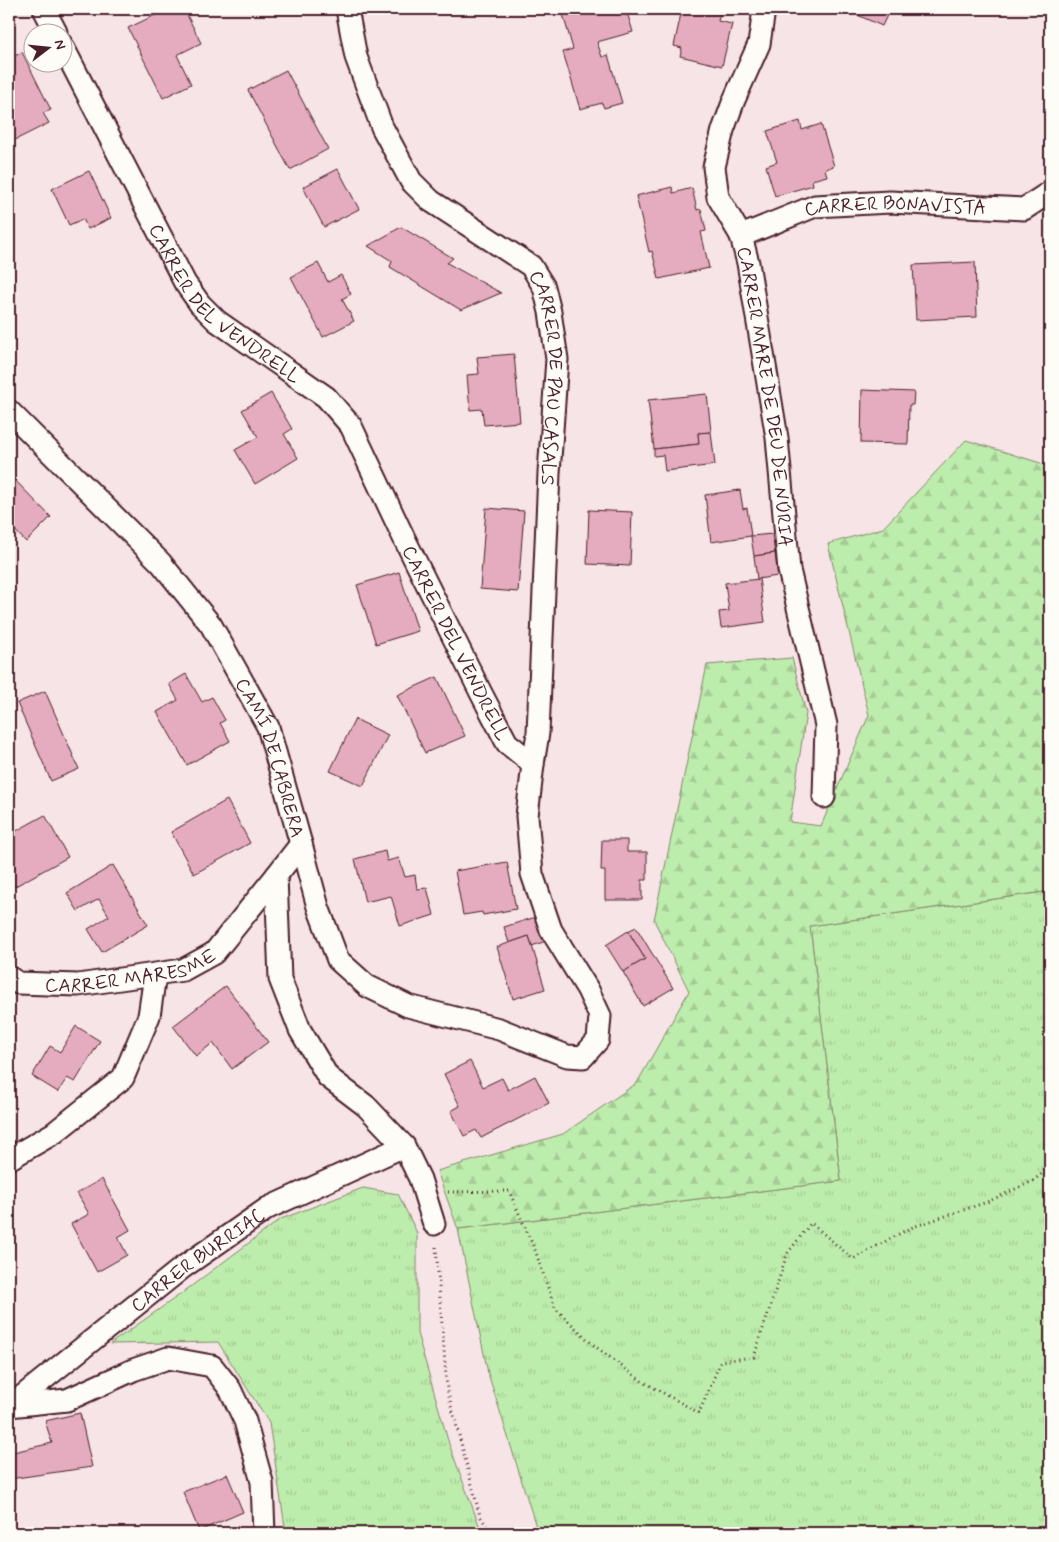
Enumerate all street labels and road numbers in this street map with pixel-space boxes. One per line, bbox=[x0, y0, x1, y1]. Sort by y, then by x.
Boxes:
street label: CARRER BONAVISTA bbox=[801, 191, 987, 223]
street label: CARRER DEL VENDRELL bbox=[142, 220, 305, 390]
street label: CARRER MARE DE DEU DE NÚRIA bbox=[730, 244, 798, 548]
street label: CARRER DE PAU CASALS bbox=[523, 266, 568, 486]
street label: CARRER DEL VENDRELL bbox=[396, 542, 515, 745]
street label: CAMÍ DE CABRERA bbox=[229, 674, 310, 841]
street label: CARRER MARESME bbox=[44, 943, 221, 999]
street label: CARRER BURRIAC bbox=[126, 1203, 270, 1318]

